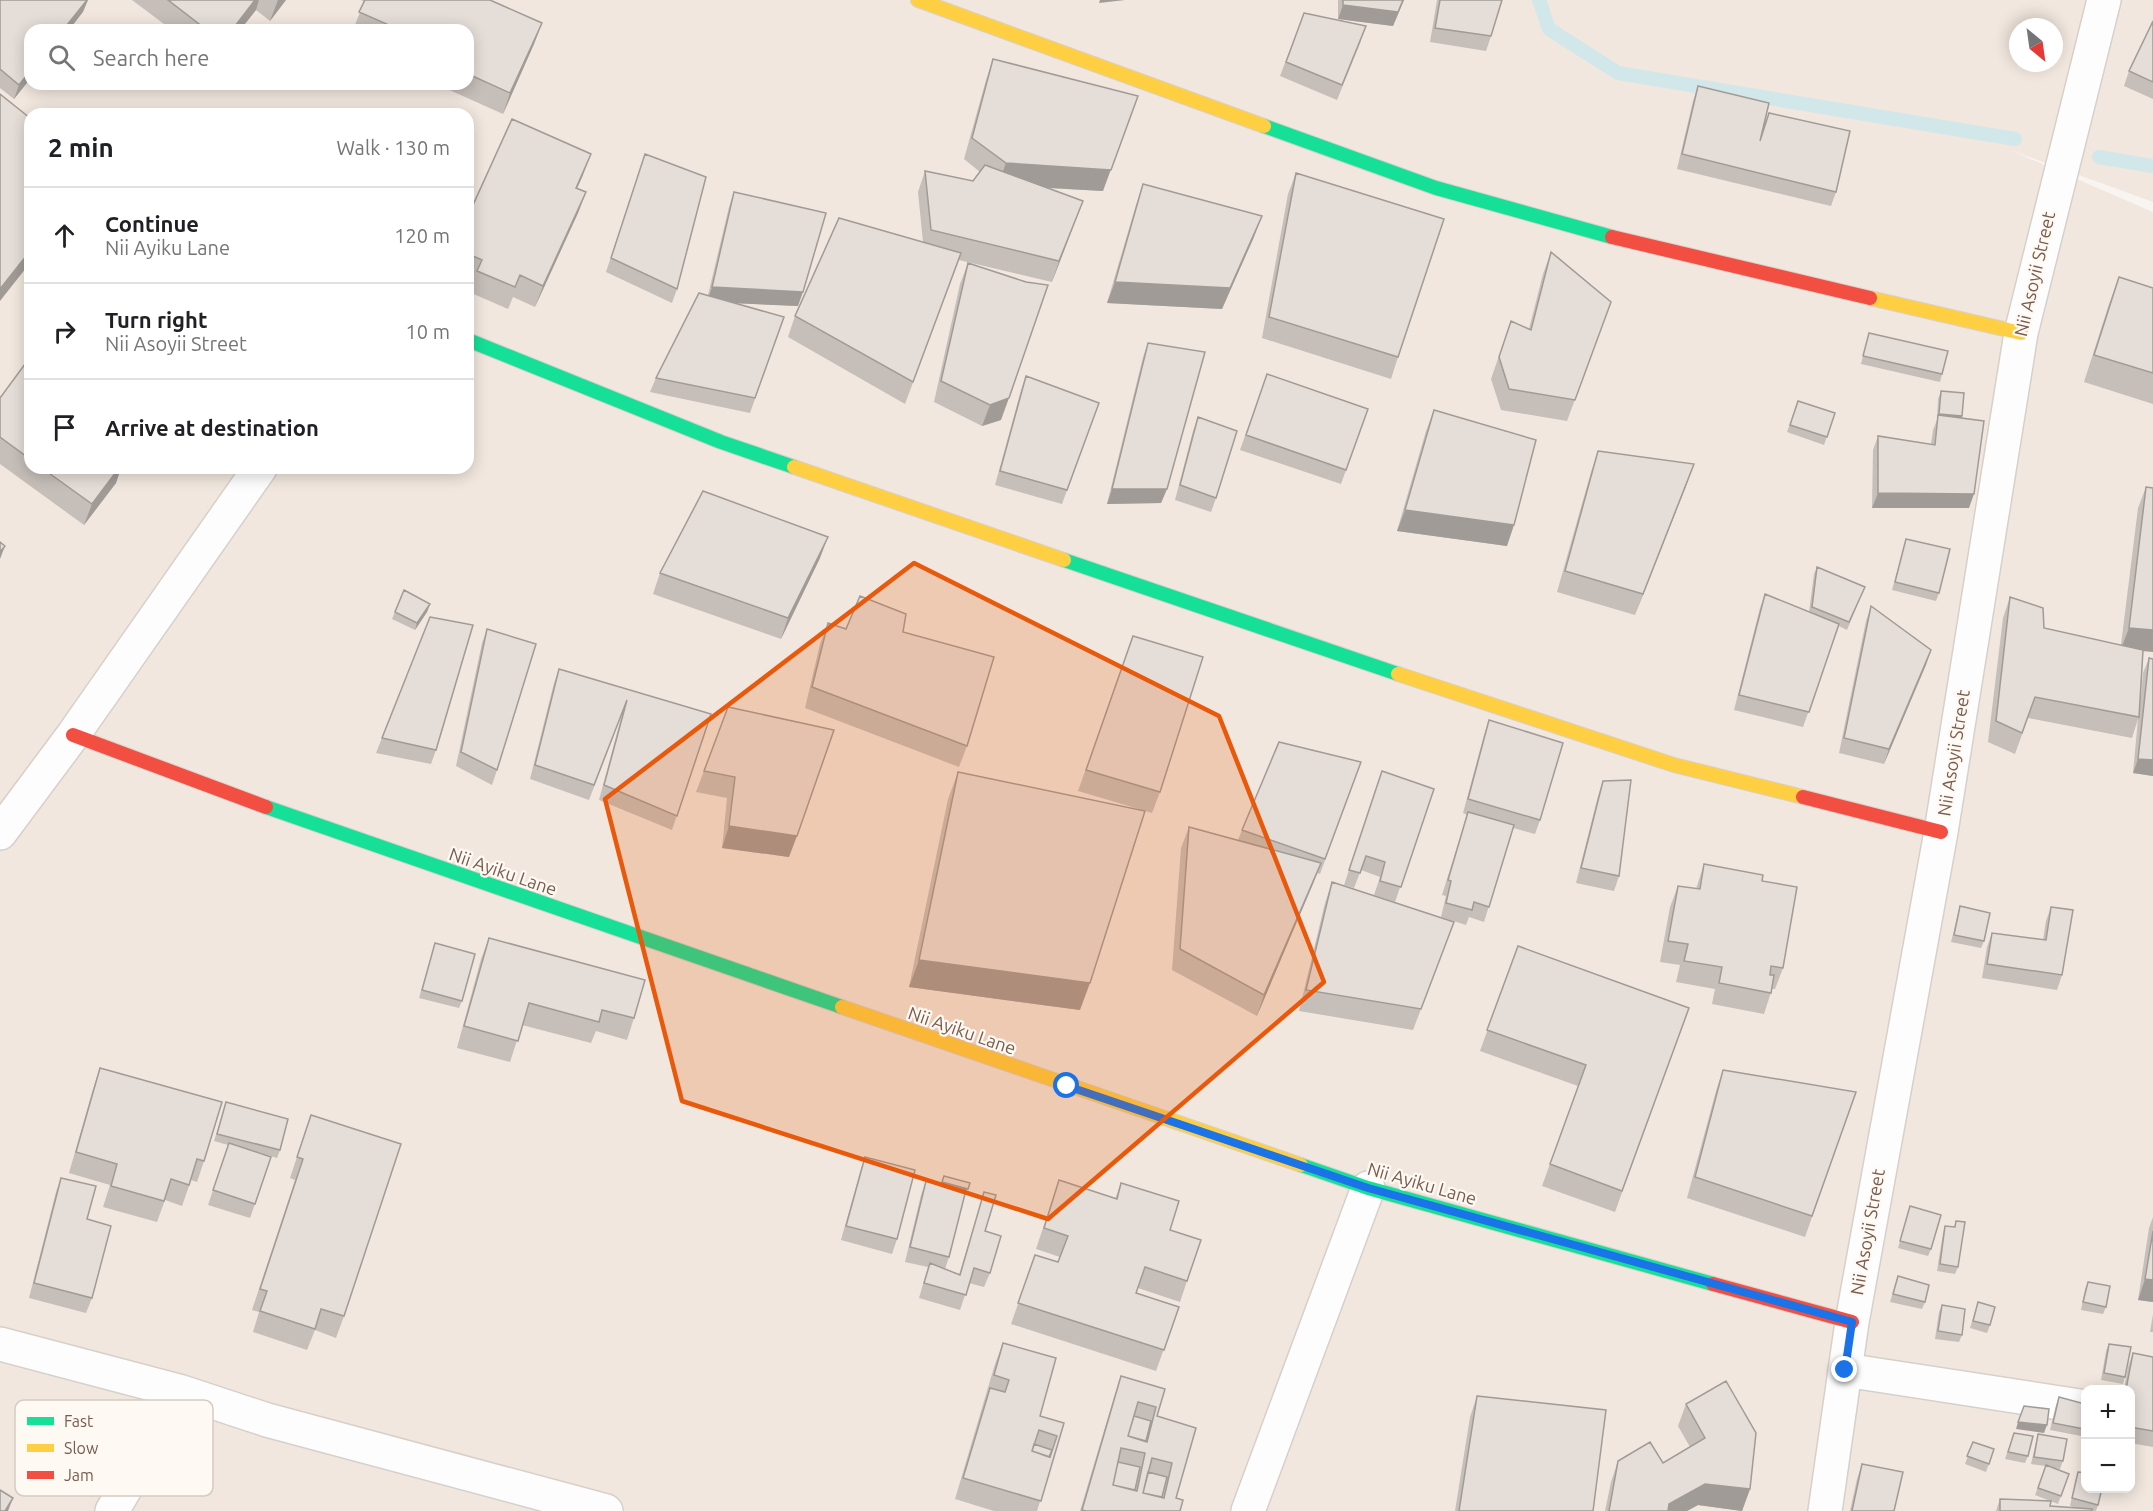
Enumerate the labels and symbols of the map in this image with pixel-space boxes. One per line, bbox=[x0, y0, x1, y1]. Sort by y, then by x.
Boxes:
north arrow bbox=[2009, 18, 2063, 72]
street label: Nii Asoyii Street bbox=[2010, 209, 2058, 338]
street label: Nii Asoyii Street bbox=[1933, 688, 1973, 818]
street label: Nii Ayiku Lane bbox=[447, 843, 560, 899]
street label: Nii Ayiku Lane bbox=[906, 1002, 1019, 1058]
route start bbox=[1053, 1072, 1079, 1098]
street label: Nii Ayiku Lane bbox=[1365, 1158, 1479, 1208]
street label: Nii Asoyii Street bbox=[1846, 1167, 1888, 1296]
route end bbox=[1831, 1356, 1857, 1382]
legend bbox=[15, 1400, 213, 1496]
text: Fast bbox=[64, 1412, 94, 1430]
text: Slow bbox=[64, 1439, 99, 1457]
text: Jam bbox=[64, 1466, 94, 1484]

